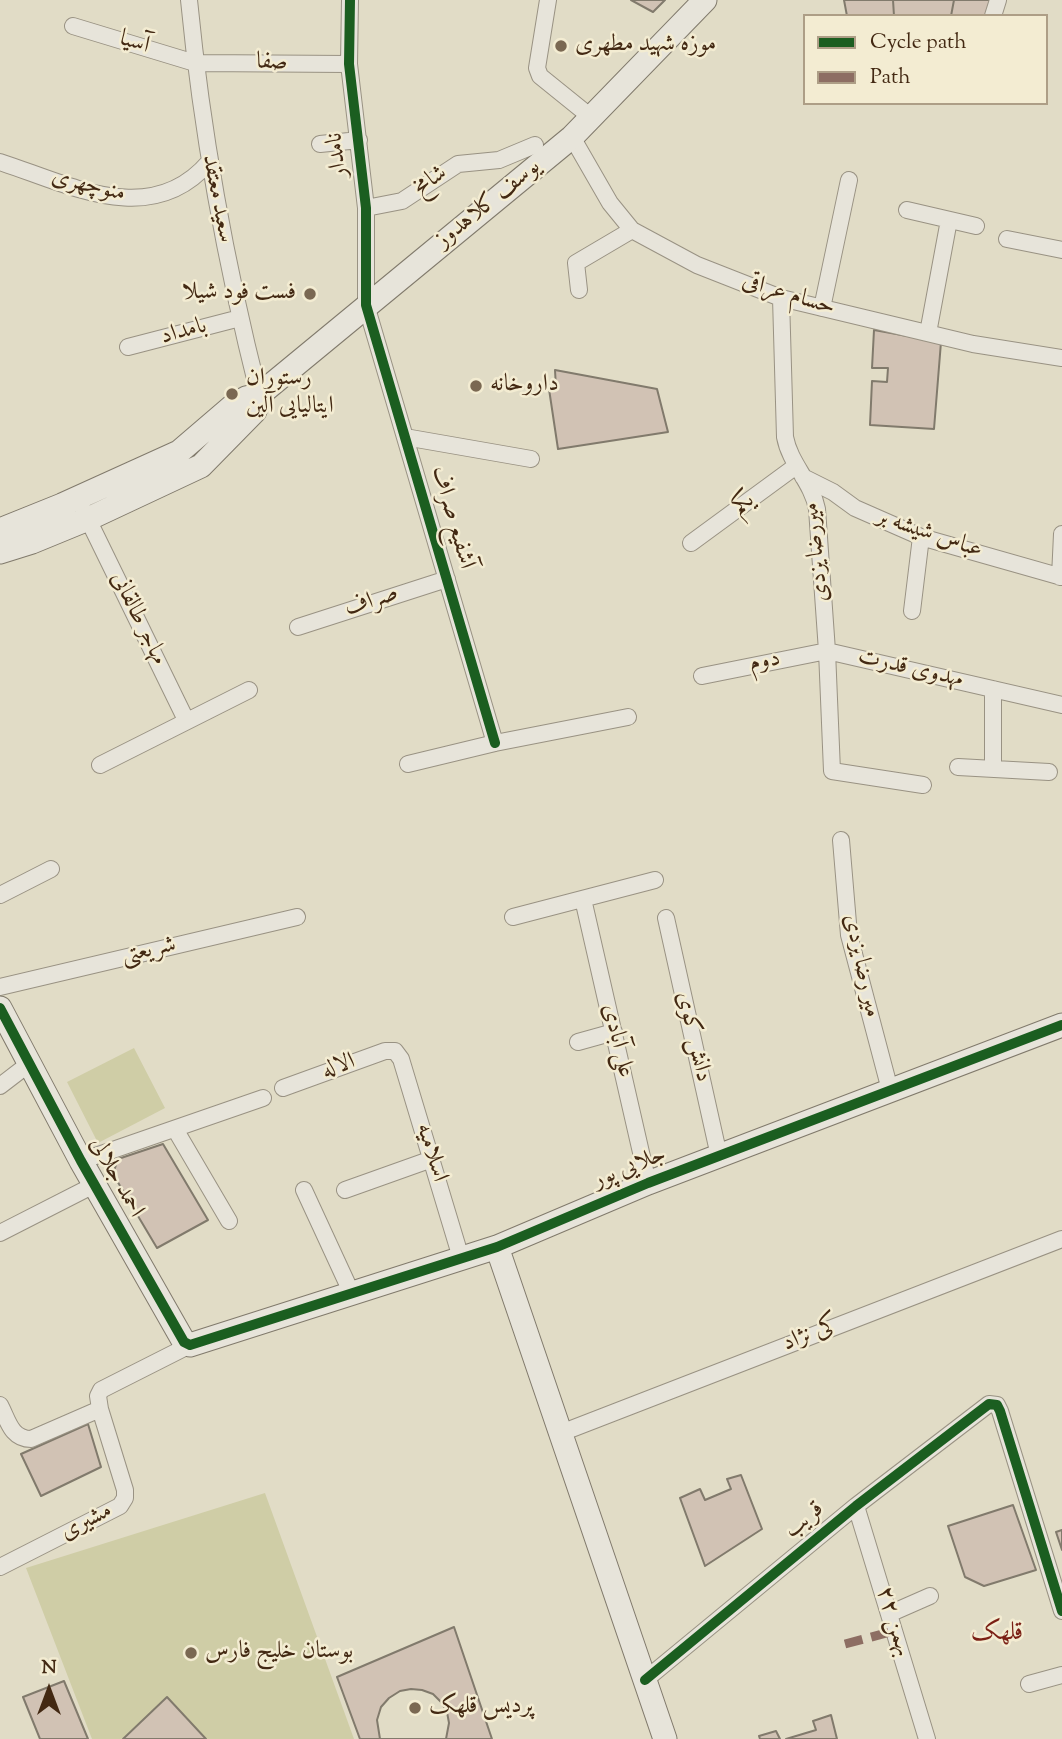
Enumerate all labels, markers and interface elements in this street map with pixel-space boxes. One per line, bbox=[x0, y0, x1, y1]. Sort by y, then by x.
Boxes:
legend bbox=[803, 14, 1048, 105]
street label: آسیا bbox=[115, 26, 153, 62]
text: Cycle path bbox=[870, 28, 967, 58]
place label: موزه شهید مطهری bbox=[575, 32, 716, 60]
marker: موزه شهید مطهری bbox=[553, 38, 569, 54]
street label: صفا bbox=[256, 49, 288, 79]
text: Path bbox=[870, 63, 911, 93]
street label: نامدار bbox=[322, 131, 356, 179]
street label: سعید معتقد bbox=[193, 153, 239, 245]
street label: یوسف کلاهدوز bbox=[431, 154, 547, 256]
street label: شامخ bbox=[408, 160, 454, 204]
street label: منوچهری bbox=[48, 164, 128, 210]
street label: حسام عراقی bbox=[738, 268, 838, 324]
place label: فست فود شیلا bbox=[182, 280, 296, 308]
marker: فست فود شیلا bbox=[302, 286, 318, 302]
street label: بامداد bbox=[158, 313, 210, 353]
place label: رستوران ایتالیایی آلین bbox=[246, 366, 334, 422]
place label: داروخانه bbox=[490, 372, 559, 400]
marker: داروخانه bbox=[468, 378, 484, 394]
marker: رستوران ایتالیایی آلین bbox=[224, 386, 240, 402]
street label: آشفیع صراف bbox=[423, 463, 479, 573]
street label: یکم bbox=[727, 487, 761, 523]
street label: میررضا یزدی bbox=[798, 501, 838, 603]
street label: عباس شیشه بر bbox=[872, 503, 986, 567]
street label: مهاجر طالقانی bbox=[102, 568, 172, 670]
street label: صراف bbox=[341, 581, 403, 625]
street label: مهدوی قدرت bbox=[855, 644, 965, 696]
street label: دوم bbox=[747, 646, 783, 680]
street label: میر رضا یزدی bbox=[835, 912, 885, 1020]
street label: شریعتی bbox=[119, 932, 179, 972]
street label: دانش کوی bbox=[668, 989, 716, 1085]
street label: علی آبادی bbox=[594, 1001, 638, 1081]
street label: الاله bbox=[318, 1049, 360, 1087]
street label: اسلامیه bbox=[408, 1120, 452, 1186]
street label: احمد جلالی bbox=[81, 1133, 149, 1223]
street label: جلایی پور bbox=[589, 1141, 671, 1197]
street label: کی نژاد bbox=[779, 1312, 843, 1360]
street label: قریب bbox=[779, 1496, 831, 1546]
street label: مشیری bbox=[56, 1497, 118, 1549]
street label: ۲۲ بهمن bbox=[868, 1583, 916, 1661]
district label: قلهک bbox=[971, 1619, 1023, 1651]
place label: بوستان خلیج فارس bbox=[205, 1639, 353, 1667]
marker: بوستان خلیج فارس bbox=[183, 1645, 199, 1661]
north arrow bbox=[14, 1655, 84, 1725]
text: N bbox=[41, 1655, 57, 1682]
place label: پردیس قلهک bbox=[429, 1694, 533, 1722]
marker: پردیس قلهک bbox=[407, 1700, 423, 1716]

